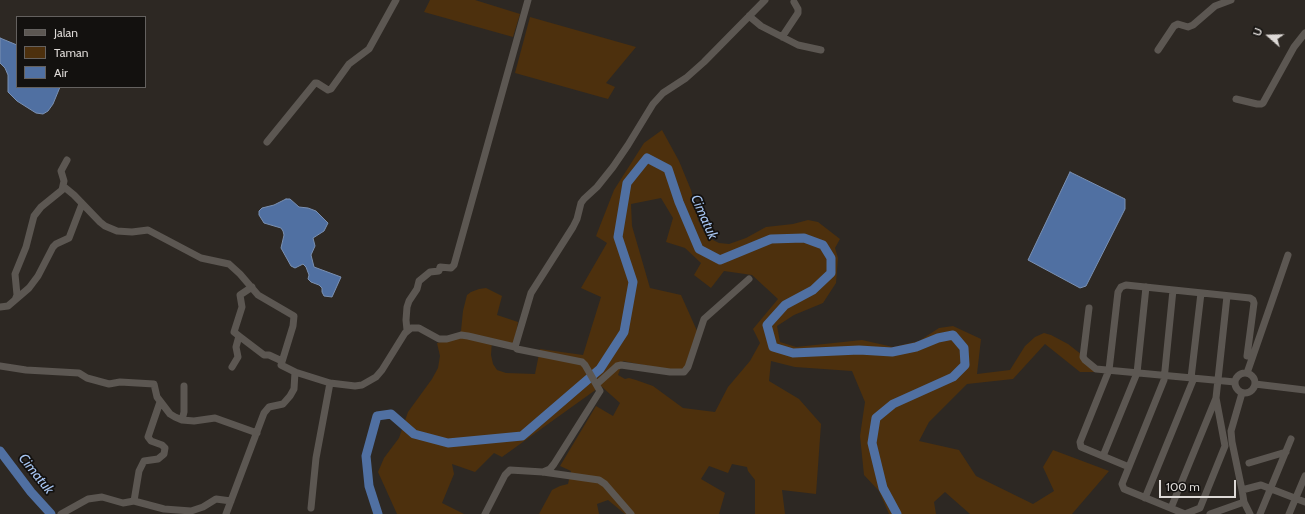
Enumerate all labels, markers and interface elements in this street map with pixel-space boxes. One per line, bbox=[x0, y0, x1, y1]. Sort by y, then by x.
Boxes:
legend bbox=[16, 16, 146, 88]
north arrow bbox=[1249, 16, 1289, 56]
text: Jalan bbox=[54, 25, 78, 40]
text: U bbox=[1250, 26, 1266, 38]
text: Taman bbox=[54, 45, 88, 60]
text: Air bbox=[54, 65, 68, 80]
water label: Cimatuk bbox=[687, 192, 721, 242]
water label: Cimatuk bbox=[15, 450, 57, 498]
scale bar bbox=[1161, 472, 1238, 498]
text: 100 m bbox=[1166, 479, 1200, 494]

